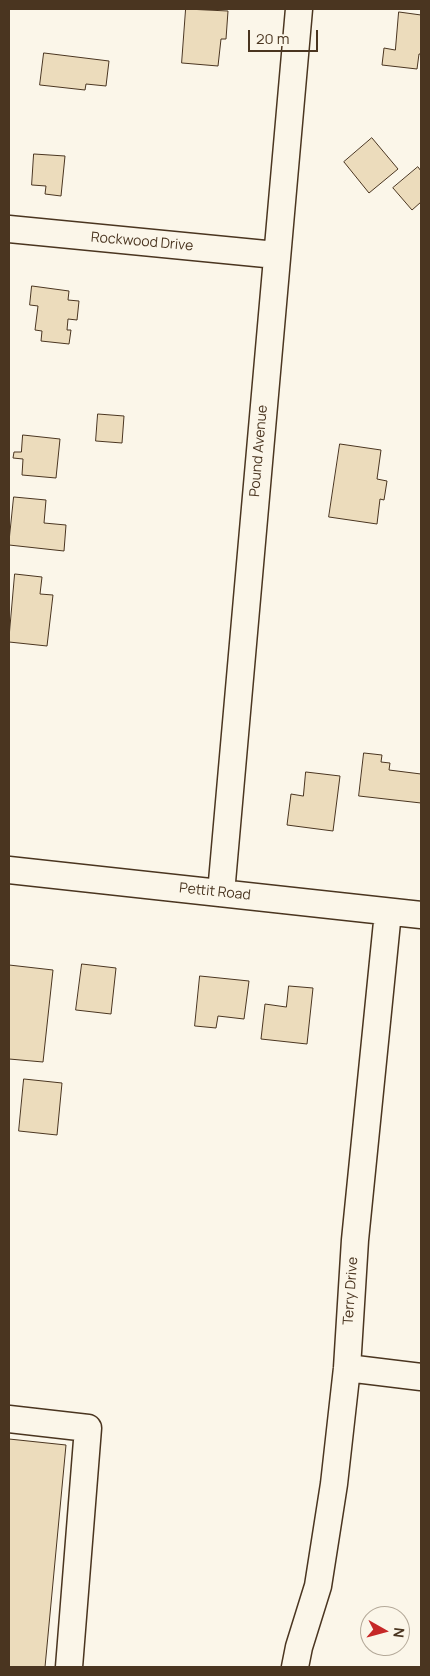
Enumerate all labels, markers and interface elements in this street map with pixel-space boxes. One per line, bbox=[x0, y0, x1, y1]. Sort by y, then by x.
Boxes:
scale bar bbox=[250, 20, 320, 52]
text: 20 m bbox=[256, 28, 289, 49]
street label: Rockwood Drive bbox=[90, 229, 194, 255]
street label: Pound Avenue bbox=[247, 404, 271, 498]
street label: Pettit Road bbox=[178, 880, 252, 904]
street label: Terry Drive bbox=[340, 1256, 362, 1326]
north arrow bbox=[360, 1606, 410, 1656]
text: N bbox=[389, 1627, 409, 1639]

